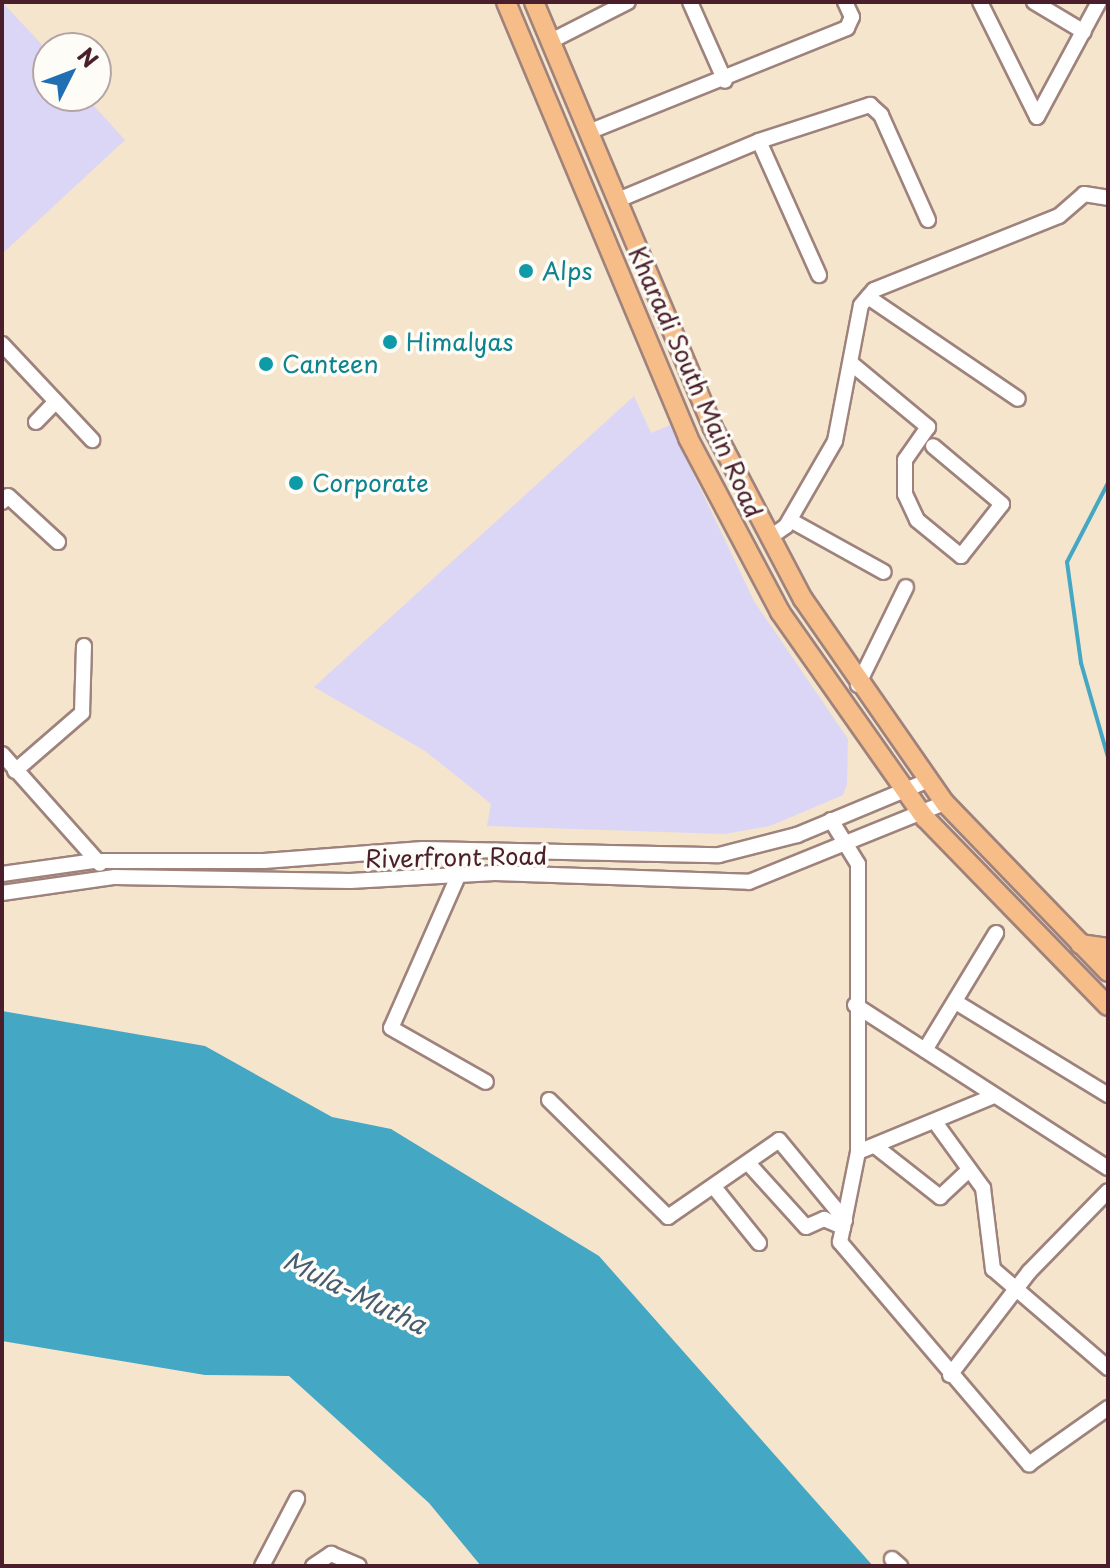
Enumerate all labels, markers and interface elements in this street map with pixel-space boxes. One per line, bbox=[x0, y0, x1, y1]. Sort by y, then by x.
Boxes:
north arrow bbox=[32, 32, 112, 112]
text: N bbox=[71, 39, 107, 74]
street label: Kharadi South Main Road bbox=[623, 242, 769, 522]
place label: Alps bbox=[542, 257, 592, 285]
marker: Alps bbox=[517, 262, 535, 280]
place label: Himalyas bbox=[406, 328, 513, 356]
marker: Himalyas bbox=[381, 333, 399, 351]
place label: Canteen bbox=[282, 350, 379, 378]
marker: Canteen bbox=[257, 355, 275, 373]
place label: Corporate bbox=[312, 469, 429, 497]
marker: Corporate bbox=[287, 474, 305, 492]
street label: Riverfront Road bbox=[365, 841, 547, 873]
water label: Mula-Mutha bbox=[279, 1244, 431, 1340]

